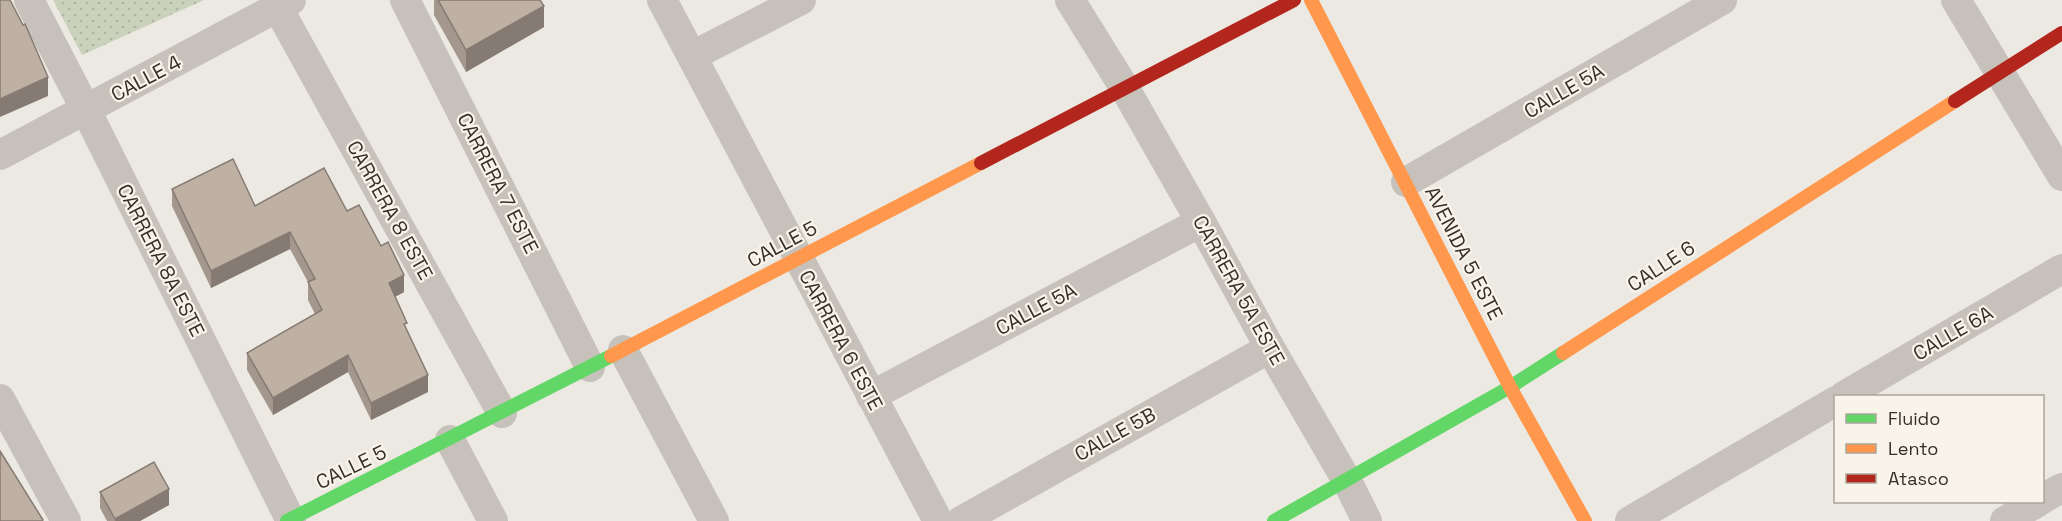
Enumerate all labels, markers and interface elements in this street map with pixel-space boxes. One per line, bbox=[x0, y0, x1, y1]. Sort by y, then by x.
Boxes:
street label: CALLE 4 bbox=[106, 49, 186, 107]
street label: CALLE 5A bbox=[1519, 58, 1609, 124]
street label: CARRERA 7 ESTE bbox=[451, 108, 545, 258]
street label: CARRERA 8 ESTE bbox=[341, 136, 439, 284]
street label: CARRERA 8A ESTE bbox=[111, 179, 211, 341]
street label: AVENIDA 5 ESTE bbox=[1419, 182, 1509, 324]
street label: CARRERA 5A ESTE bbox=[1187, 211, 1291, 369]
street label: CALLE 5 bbox=[743, 215, 821, 273]
street label: CALLE 6 bbox=[1622, 234, 1700, 298]
street label: CARRERA 6 ESTE bbox=[793, 265, 889, 415]
street label: CALLE 5A bbox=[991, 277, 1081, 341]
street label: CALLE 6A bbox=[1908, 299, 1998, 366]
legend bbox=[1834, 395, 2044, 503]
street label: CALLE 5B bbox=[1070, 401, 1160, 467]
text: Fluido bbox=[1888, 407, 1940, 430]
text: Lento bbox=[1888, 437, 1938, 460]
street label: CALLE 5 bbox=[311, 439, 391, 495]
text: Atasco bbox=[1888, 467, 1949, 490]

